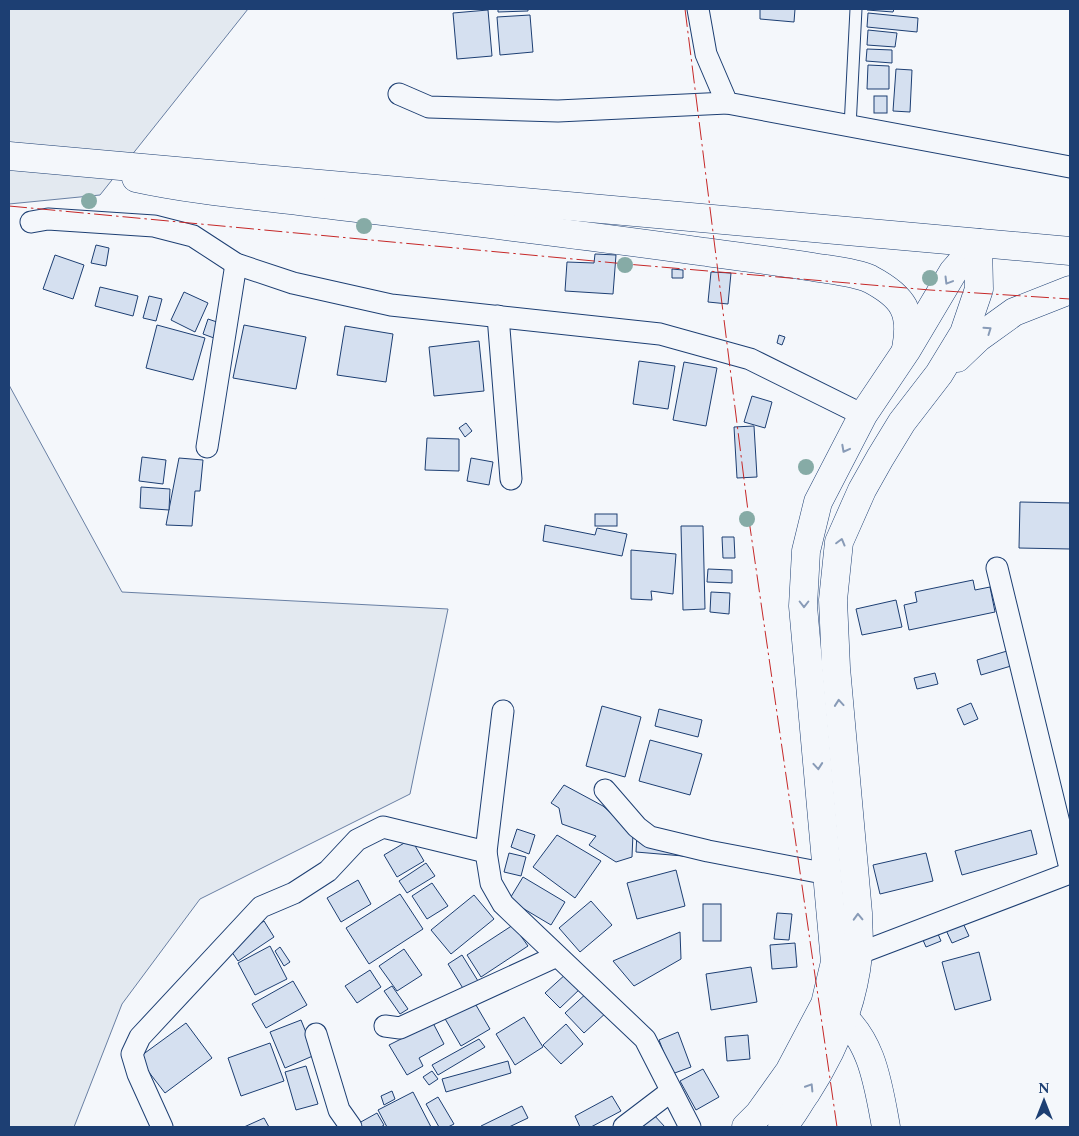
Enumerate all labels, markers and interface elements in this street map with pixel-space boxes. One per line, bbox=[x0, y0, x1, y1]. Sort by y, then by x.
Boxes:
one-way arrow bbox=[945, 276, 955, 285]
one-way arrow bbox=[983, 327, 992, 336]
one-way arrow bbox=[841, 444, 851, 453]
one-way arrow bbox=[835, 538, 845, 546]
one-way arrow bbox=[799, 600, 809, 608]
one-way arrow bbox=[834, 699, 845, 707]
one-way arrow bbox=[812, 762, 823, 770]
one-way arrow bbox=[852, 913, 863, 921]
north arrow bbox=[1019, 1076, 1069, 1126]
text: N bbox=[1038, 1078, 1050, 1099]
one-way arrow bbox=[803, 1084, 813, 1093]

